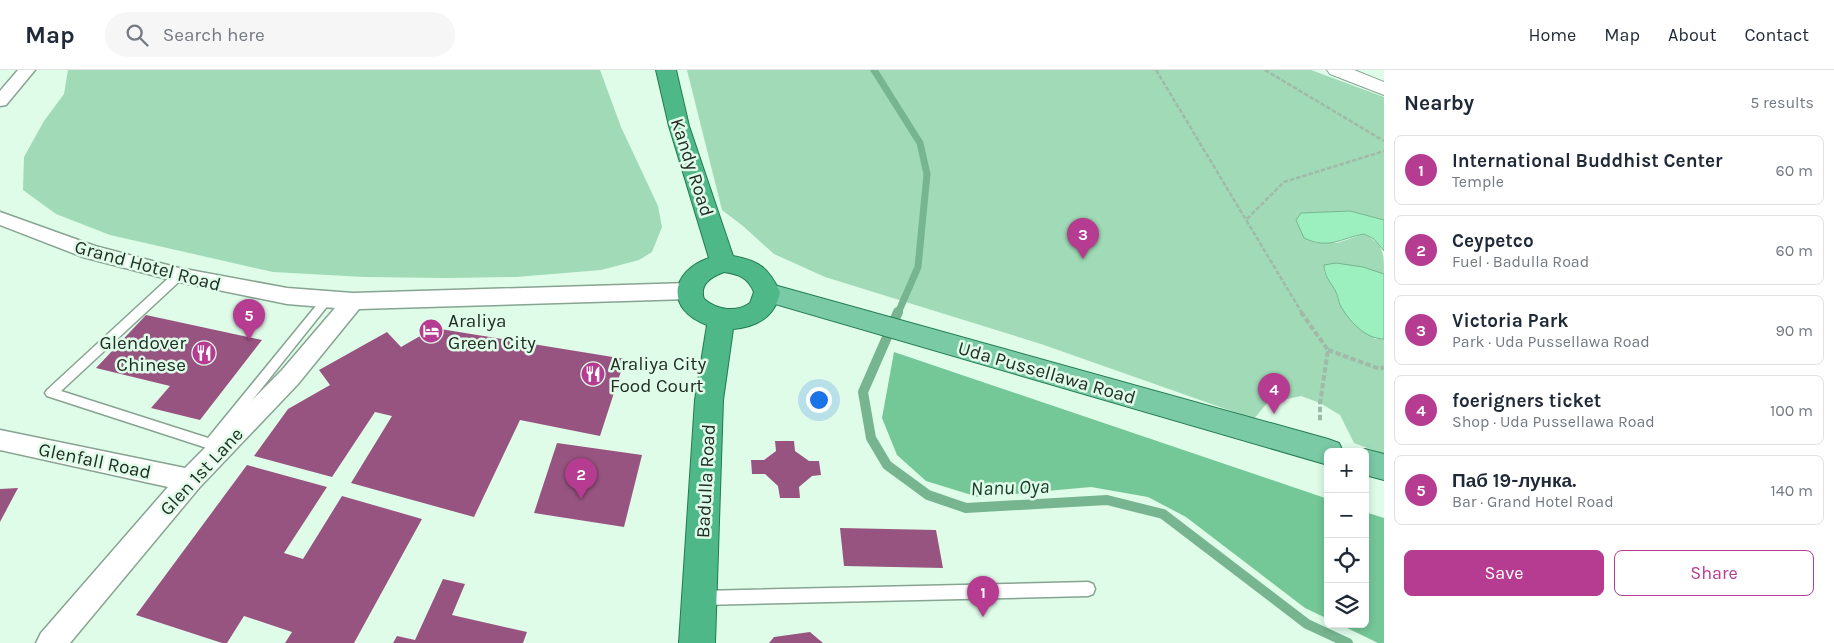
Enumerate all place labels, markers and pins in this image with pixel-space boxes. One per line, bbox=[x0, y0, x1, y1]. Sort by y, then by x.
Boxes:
pin: 3 bbox=[1067, 218, 1099, 259]
pin: 5 bbox=[233, 299, 265, 340]
place label: Araliya Green City bbox=[448, 310, 536, 354]
hotel icon: Araliya Green City bbox=[418, 318, 444, 344]
place label: Glendover Chinese bbox=[99, 332, 186, 376]
restaurant icon: Glendover Chinese bbox=[191, 340, 217, 366]
place label: Araliya City Food Court bbox=[610, 353, 706, 397]
restaurant icon: Araliya City Food Court bbox=[580, 361, 606, 387]
pin: 4 bbox=[1258, 373, 1290, 414]
pin: 2 bbox=[565, 458, 597, 499]
pin: 1 bbox=[967, 576, 999, 617]

